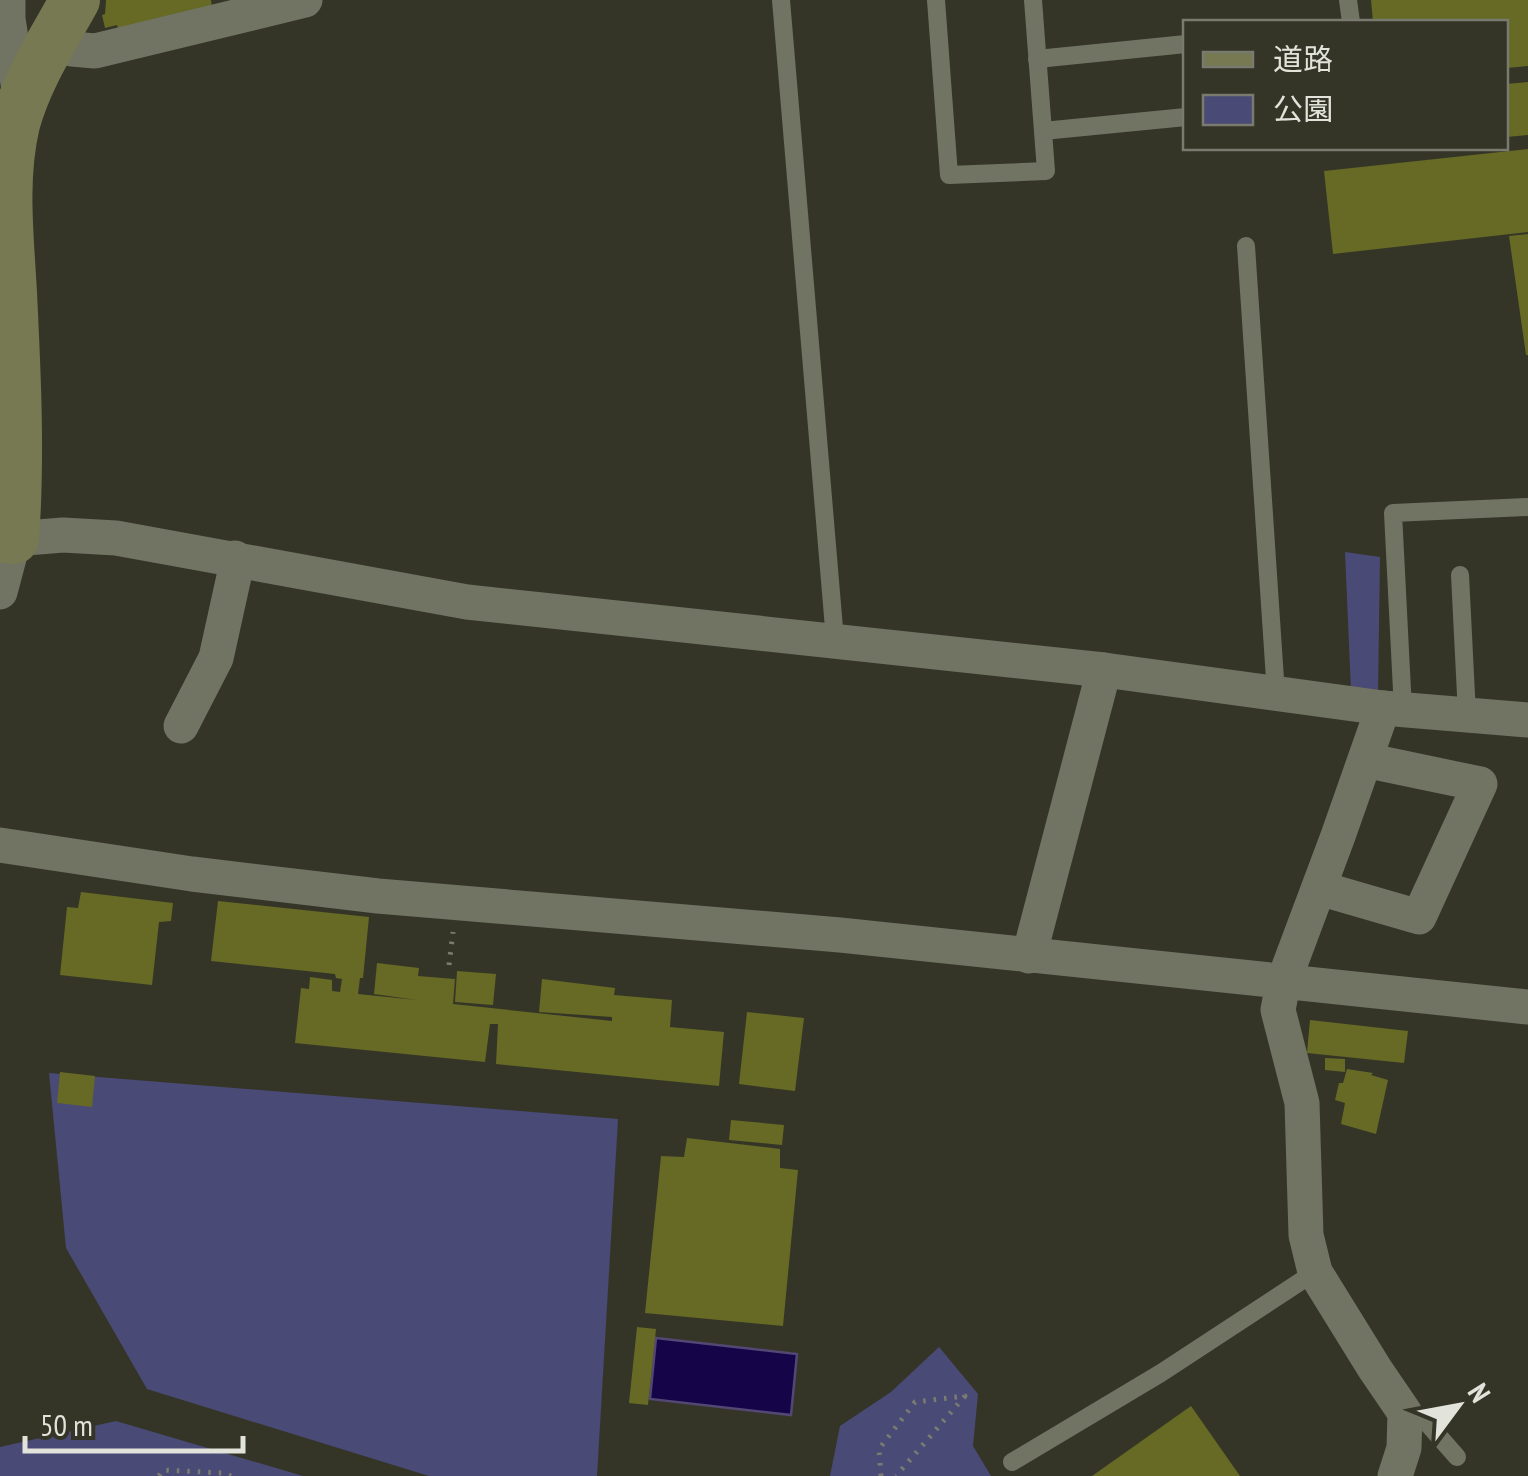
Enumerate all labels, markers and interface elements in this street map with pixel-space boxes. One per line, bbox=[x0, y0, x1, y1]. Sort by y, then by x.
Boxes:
legend bbox=[1183, 20, 1508, 150]
text: 道路 bbox=[1273, 39, 1333, 78]
text: 公園 bbox=[1273, 89, 1333, 128]
north arrow bbox=[1408, 1356, 1508, 1456]
text: N bbox=[1460, 1376, 1499, 1409]
scale bar bbox=[25, 1391, 242, 1453]
text: 50 m bbox=[40, 1405, 93, 1444]

